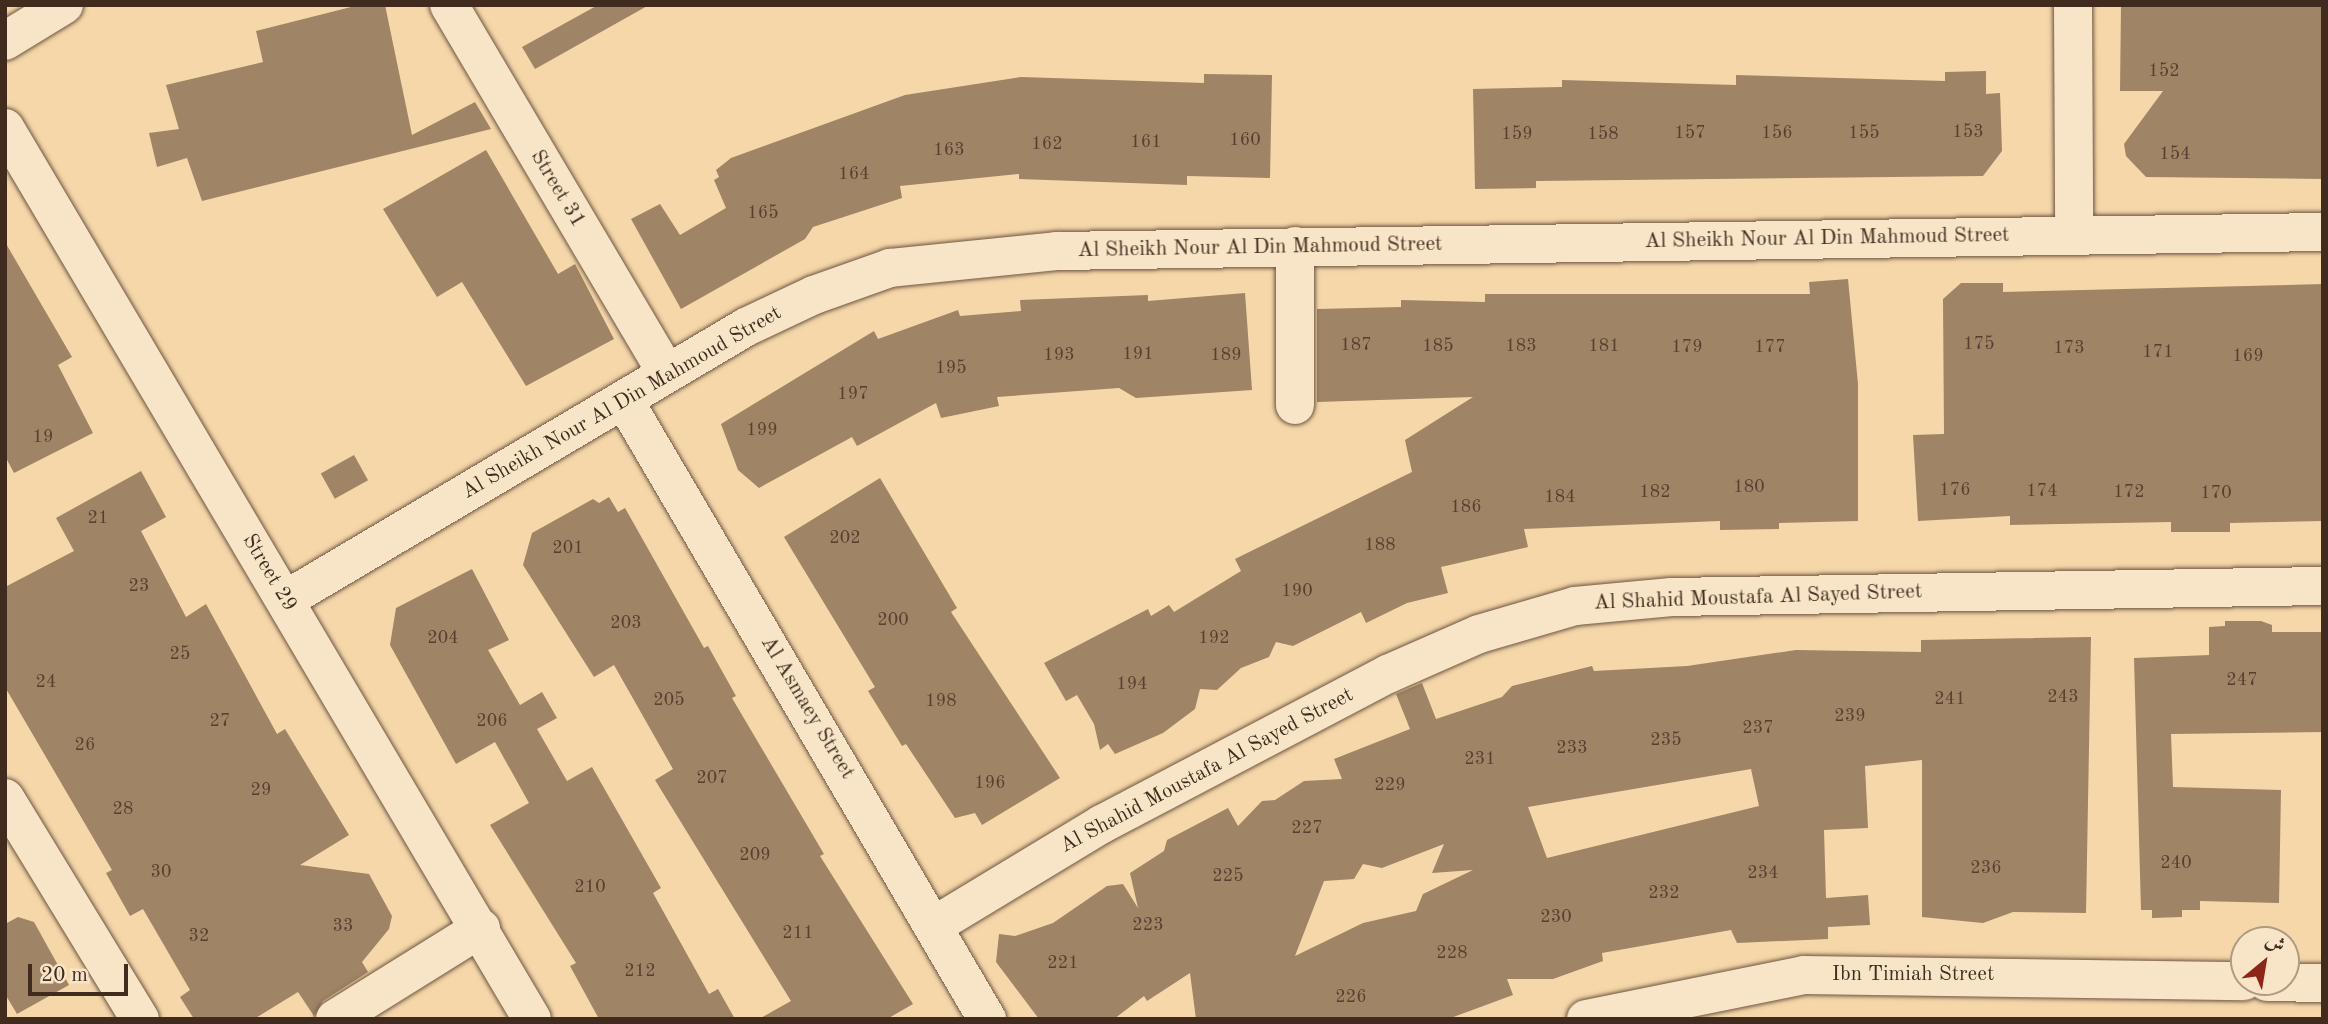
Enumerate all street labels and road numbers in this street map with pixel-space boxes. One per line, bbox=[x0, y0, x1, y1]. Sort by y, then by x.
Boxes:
street label: Street 31 bbox=[524, 146, 590, 232]
street label: Al Sheikh Nour Al Din Mahmoud Street bbox=[1644, 223, 2010, 255]
street label: Al Sheikh Nour Al Din Mahmoud Street bbox=[1077, 232, 1443, 264]
street label: Al Sheikh Nour Al Din Mahmoud Street bbox=[458, 301, 786, 505]
street label: Street 29 bbox=[236, 530, 302, 616]
street label: Al Shahid Moustafa Al Sayed Street bbox=[1593, 580, 1923, 616]
street label: Al Asmaey Street bbox=[754, 632, 860, 784]
street label: Al Shahid Moustafa Al Sayed Street bbox=[1056, 683, 1358, 859]
street label: Ibn Timiah Street bbox=[1832, 962, 1994, 988]

